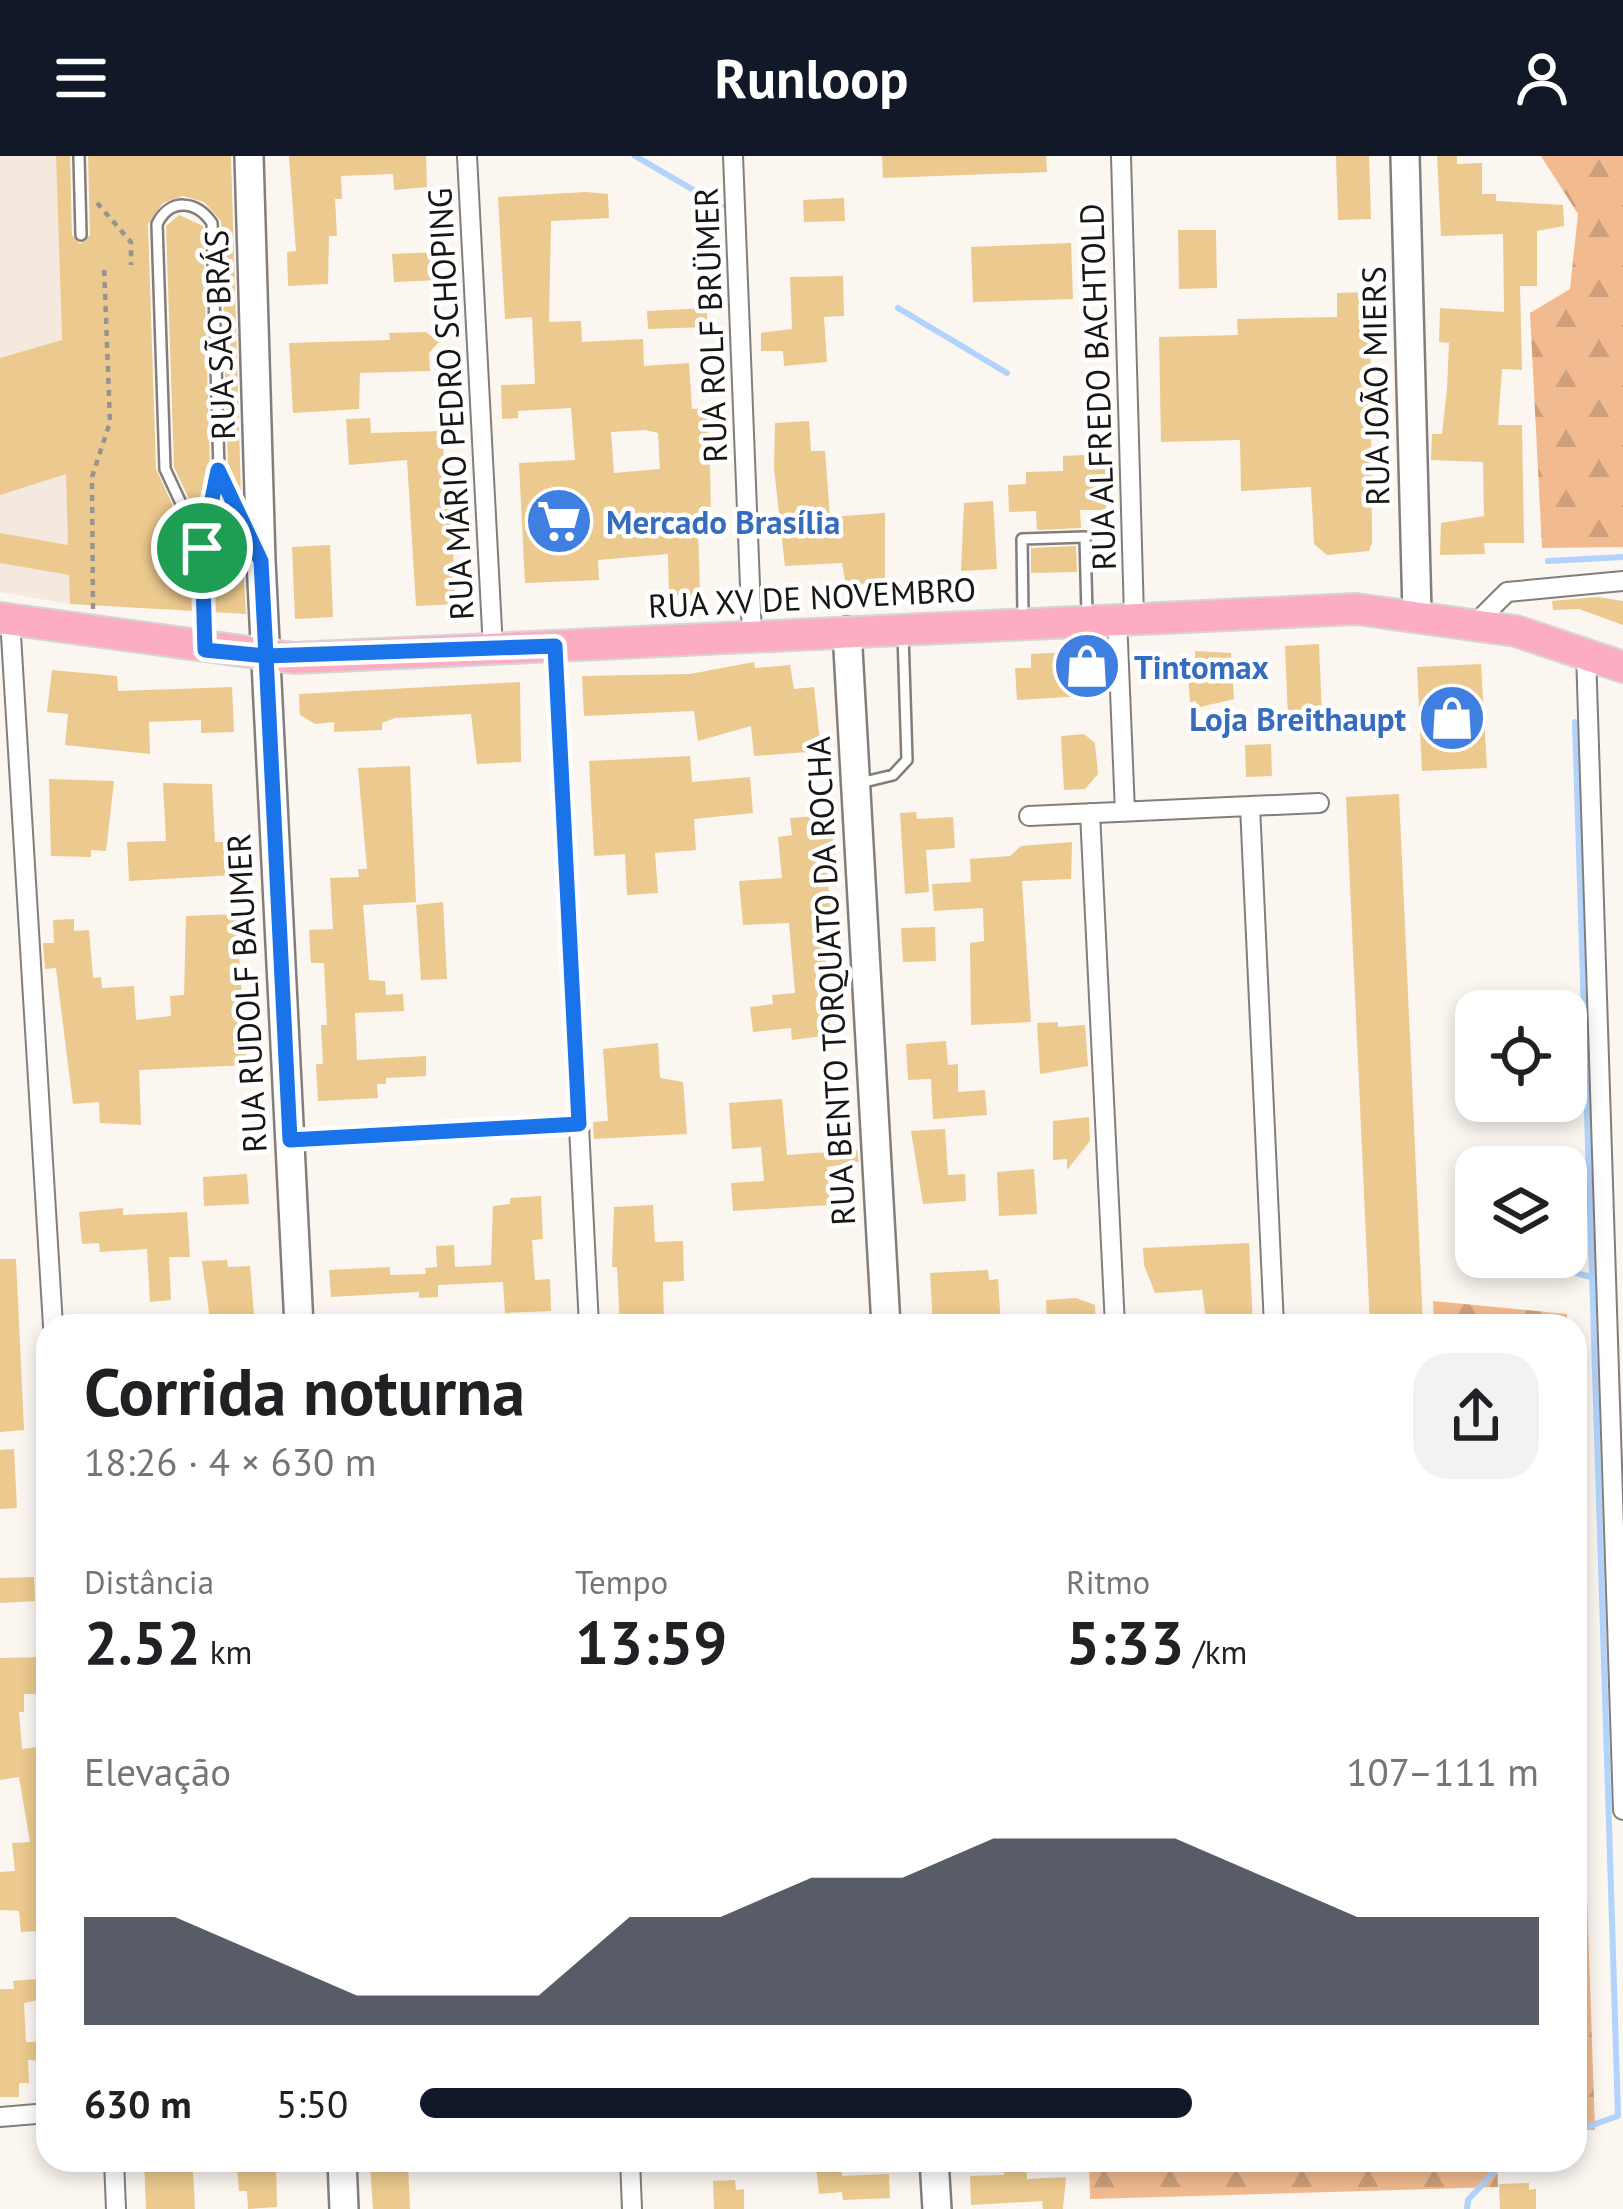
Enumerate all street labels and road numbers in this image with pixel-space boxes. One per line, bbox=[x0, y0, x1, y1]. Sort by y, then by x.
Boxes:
street label: RUA MÁRIO PEDRO SCHOPING bbox=[417, 187, 483, 621]
street label: RUA ROLF BRÜMER bbox=[684, 187, 736, 463]
street label: RUA ALFREDO BACHTOLD bbox=[1069, 203, 1125, 571]
street label: RUA SÃO BRÁS bbox=[194, 229, 244, 441]
street label: RUA JOÃO MIERS bbox=[1351, 266, 1399, 506]
street label: RUA XV DE NOVEMBRO bbox=[647, 567, 977, 627]
street label: RUA BENTO TORQUATO DA ROCHA bbox=[796, 735, 864, 1227]
street label: RUA RUDOLF BAUMER bbox=[216, 832, 276, 1154]

